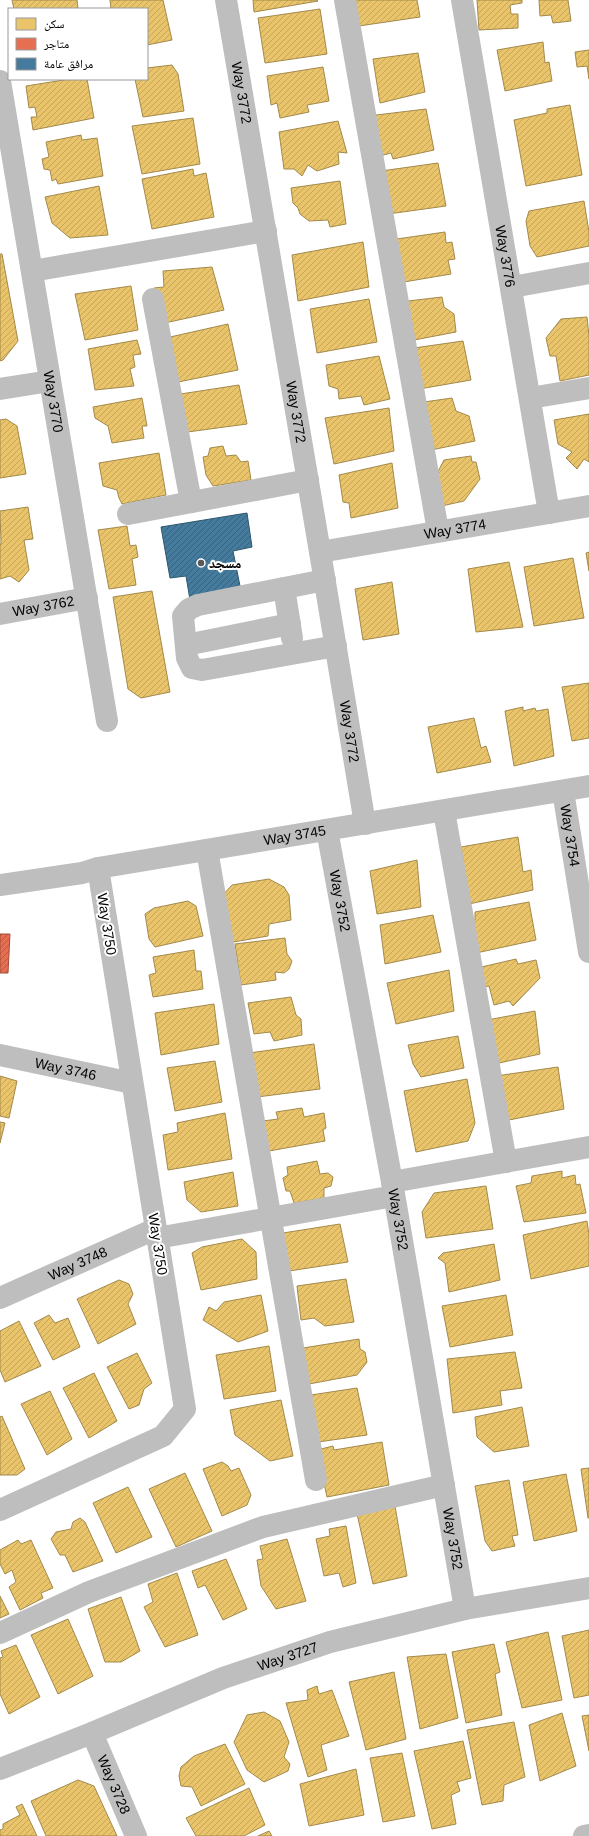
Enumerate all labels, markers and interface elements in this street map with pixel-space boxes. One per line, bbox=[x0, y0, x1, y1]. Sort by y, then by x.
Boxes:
legend bbox=[8, 8, 148, 80]
text: سكن bbox=[44, 17, 65, 31]
text: متاجر bbox=[43, 37, 69, 51]
text: مرافق عامة bbox=[44, 57, 93, 71]
street label: Way 3772 bbox=[229, 60, 255, 125]
street label: Way 3776 bbox=[492, 224, 519, 289]
street label: Way 3770 bbox=[41, 369, 67, 434]
street label: Way 3772 bbox=[283, 380, 309, 444]
street label: Way 3774 bbox=[423, 516, 487, 542]
place label: مسجد bbox=[209, 555, 241, 571]
marker: مسجد bbox=[196, 558, 206, 568]
street label: Way 3762 bbox=[11, 592, 76, 620]
street label: Way 3772 bbox=[337, 699, 363, 764]
street label: Way 3754 bbox=[557, 803, 583, 868]
street label: Way 3745 bbox=[262, 822, 327, 848]
street label: Way 3752 bbox=[327, 869, 354, 933]
street label: Way 3750 bbox=[94, 892, 120, 956]
street label: Way 3746 bbox=[33, 1055, 98, 1083]
street label: Way 3752 bbox=[385, 1187, 412, 1252]
street label: Way 3750 bbox=[145, 1212, 171, 1276]
street label: Way 3748 bbox=[46, 1243, 110, 1283]
street label: Way 3752 bbox=[440, 1507, 466, 1571]
street label: Way 3727 bbox=[255, 1639, 320, 1674]
street label: Way 3728 bbox=[94, 1753, 134, 1817]

